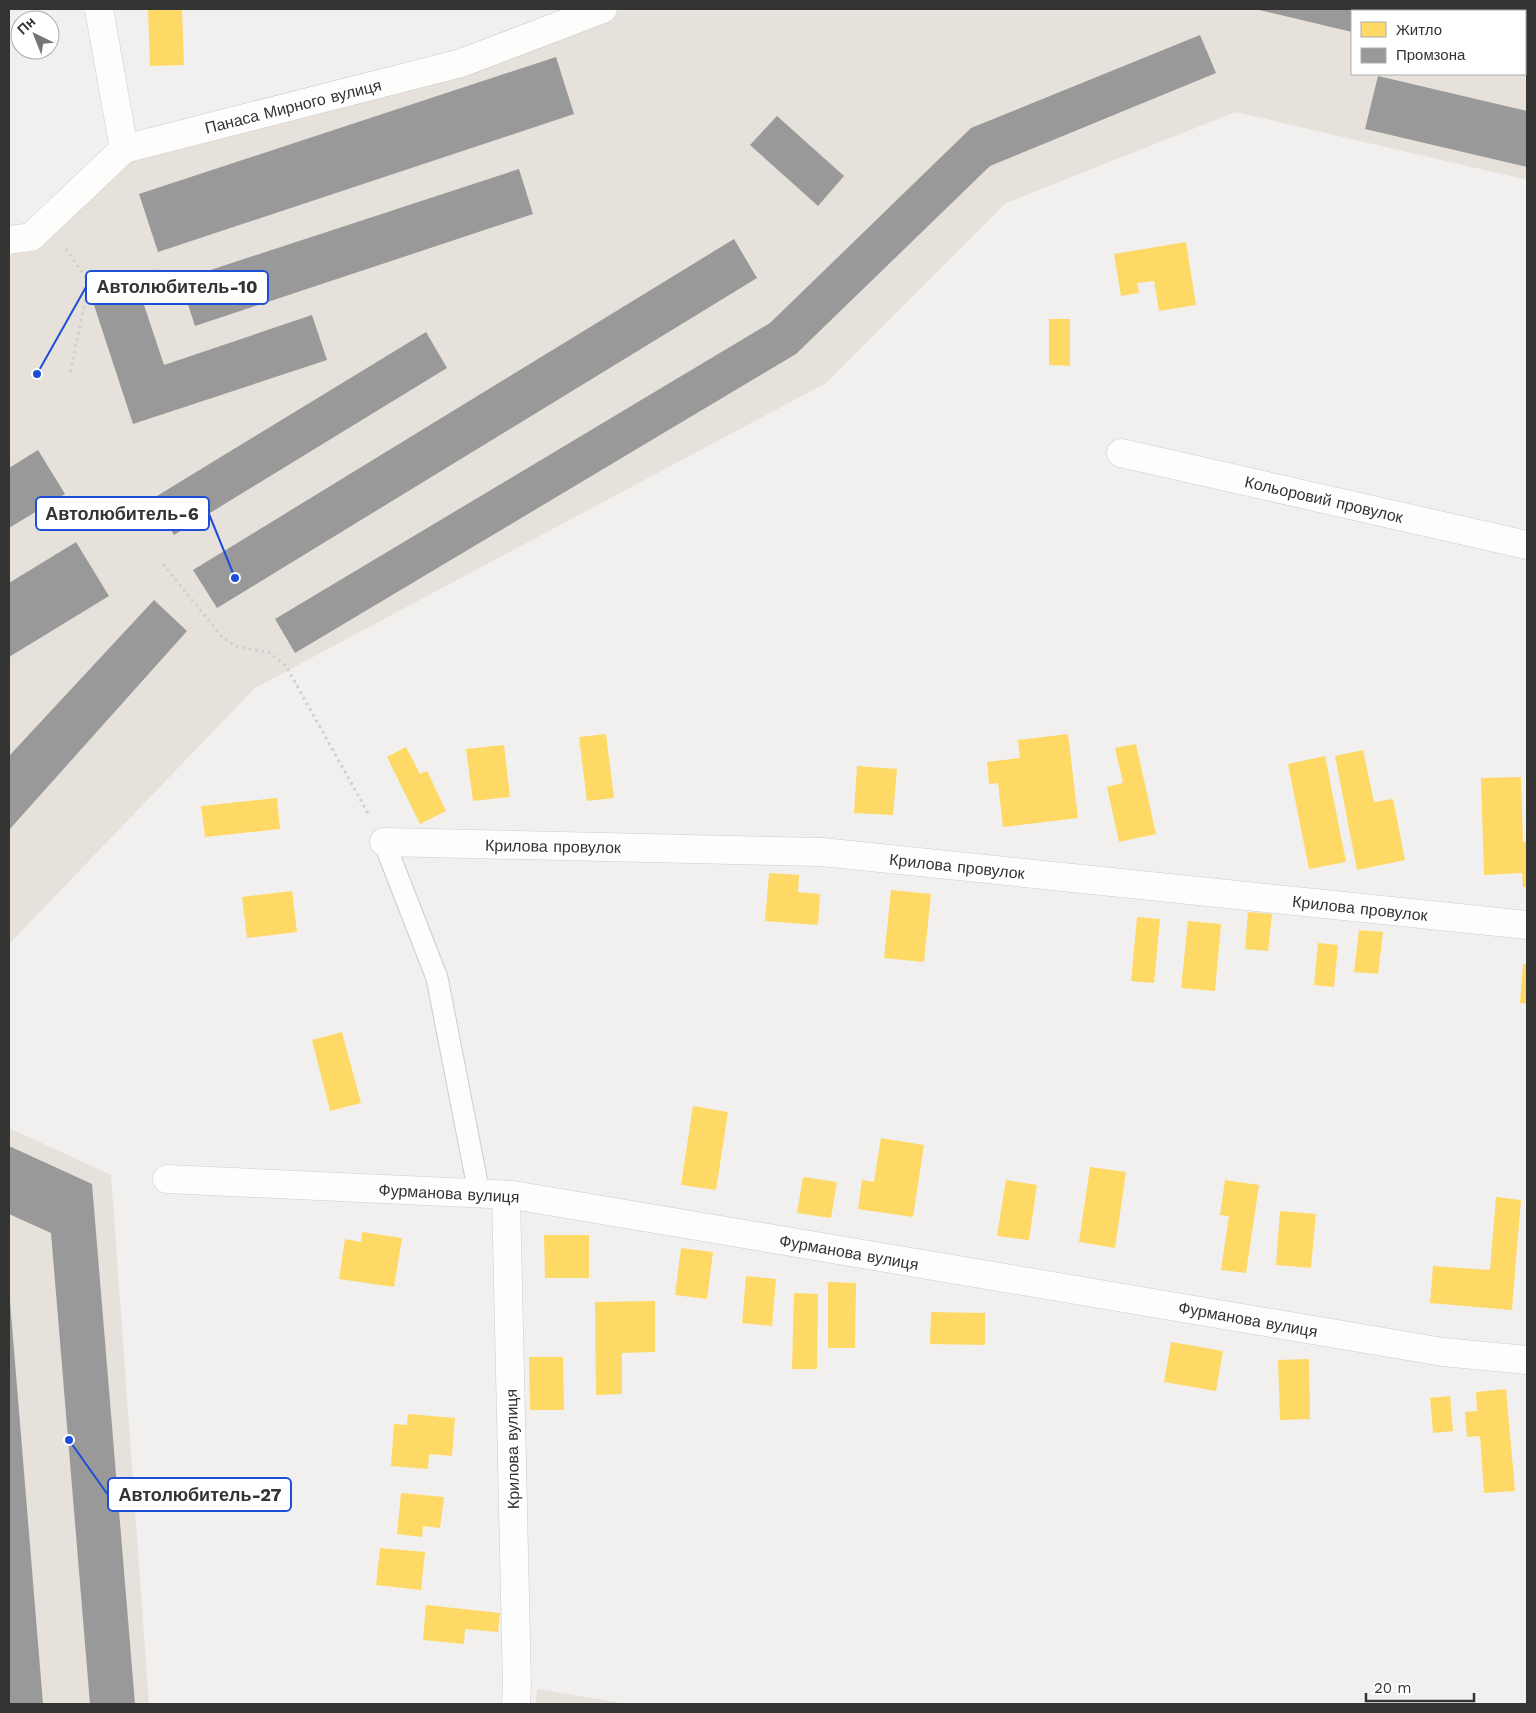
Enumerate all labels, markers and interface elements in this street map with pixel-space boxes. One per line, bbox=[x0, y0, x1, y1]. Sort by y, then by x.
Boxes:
north arrow bbox=[10, 10, 60, 60]
legend bbox=[1351, 10, 1526, 75]
text: Пн bbox=[14, 13, 38, 38]
text: Житло bbox=[1396, 21, 1442, 39]
text: Промзона bbox=[1396, 46, 1466, 64]
street label: Панаса Мирного вулиця bbox=[203, 75, 383, 138]
callout: Автолюбитель-10 bbox=[86, 271, 268, 304]
text: Автолюбитель-10 bbox=[96, 276, 258, 297]
street label: Кольоровий провулок bbox=[1243, 472, 1406, 527]
callout: Автолюбитель-6 bbox=[36, 497, 209, 530]
text: Автолюбитель-6 bbox=[45, 503, 199, 524]
street label: Крилова провулок bbox=[485, 836, 622, 857]
street label: Крилова провулок bbox=[888, 850, 1027, 883]
street label: Крилова провулок bbox=[1291, 892, 1430, 925]
street label: Фурманова вулиця bbox=[378, 1180, 520, 1207]
street label: Фурманова вулиця bbox=[778, 1231, 920, 1274]
street label: Фурманова вулиця bbox=[1177, 1298, 1319, 1341]
street label: Крилова вулиця bbox=[502, 1389, 523, 1509]
callout: Автолюбитель-27 bbox=[108, 1478, 291, 1511]
text: Автолюбитель-27 bbox=[118, 1484, 282, 1505]
scale bar bbox=[1366, 1670, 1474, 1702]
text: 20 m bbox=[1374, 1679, 1412, 1697]

